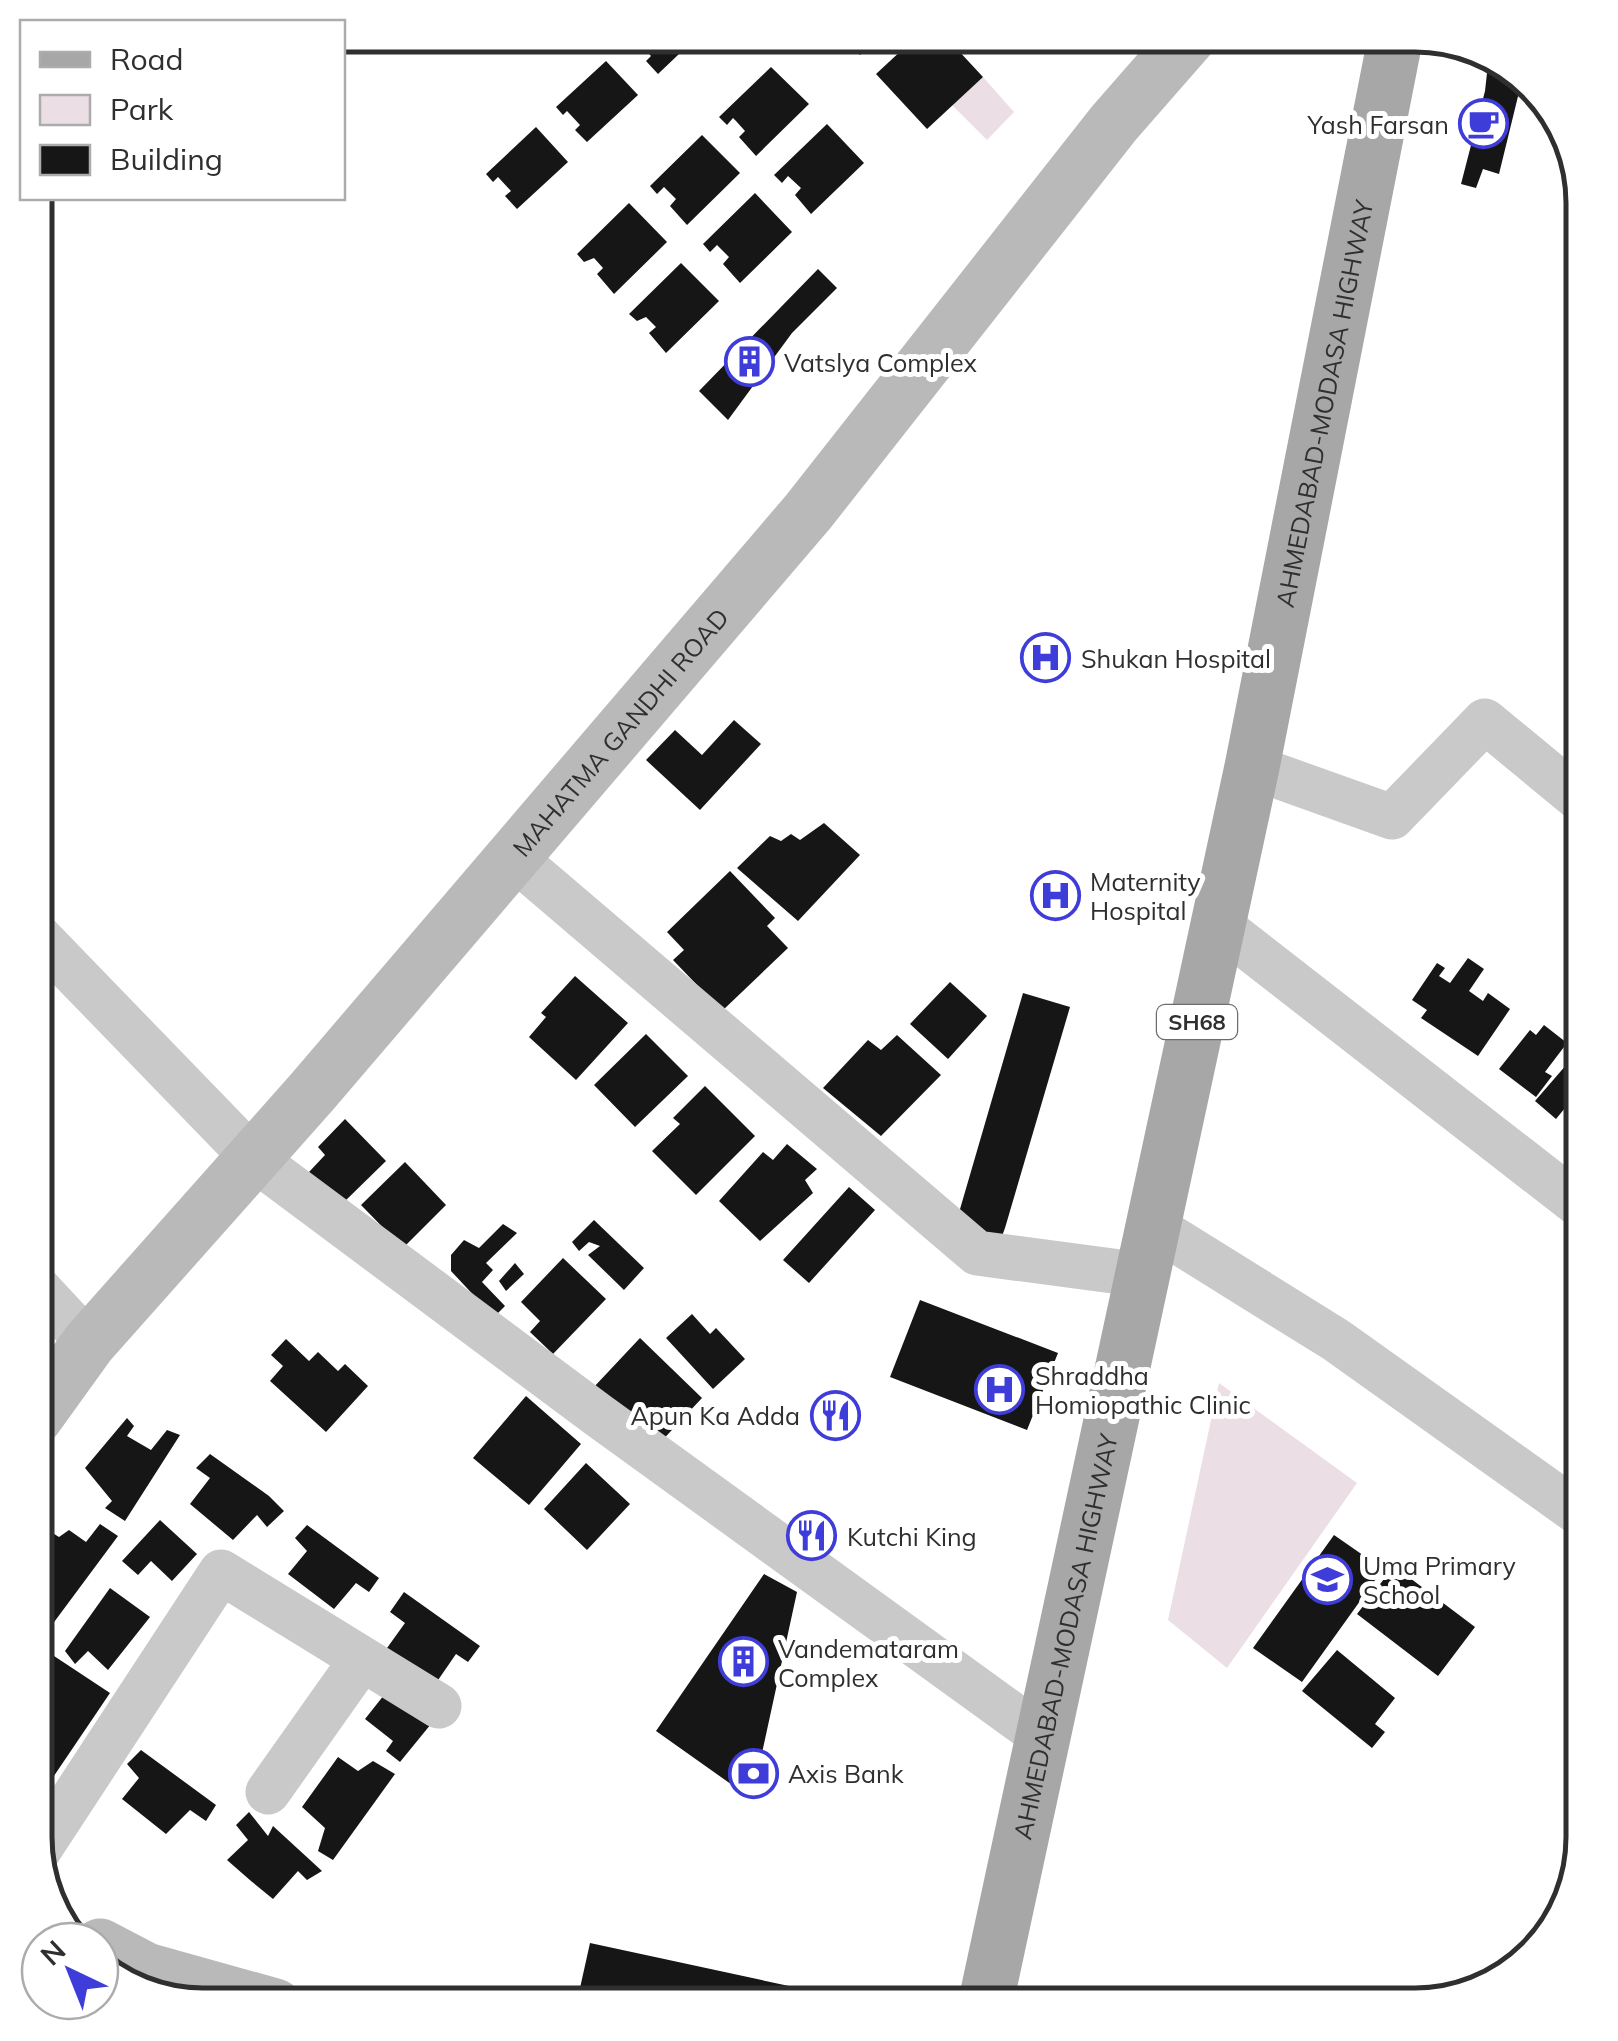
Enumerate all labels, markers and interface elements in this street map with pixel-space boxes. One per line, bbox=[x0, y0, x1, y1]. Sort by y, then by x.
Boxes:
legend bbox=[20, 20, 345, 200]
text: Road bbox=[110, 40, 184, 78]
text: Park bbox=[110, 90, 174, 128]
cafe icon: Yash Farsan bbox=[1458, 98, 1510, 150]
place label: Yash Farsan bbox=[1307, 109, 1449, 140]
text: Building bbox=[110, 140, 223, 178]
street label: AHMEDABAD-MODASA HIGHWAY bbox=[1268, 196, 1379, 610]
building icon: Vatslya Complex bbox=[723, 336, 775, 388]
place label: Vatslya Complex bbox=[784, 347, 978, 378]
street label: MAHATMA GANDHI ROAD bbox=[505, 602, 735, 862]
hospital icon: Shukan Hospital bbox=[1020, 632, 1072, 684]
place label: Shukan Hospital bbox=[1081, 643, 1271, 674]
place label: Maternity Hospital bbox=[1090, 866, 1201, 926]
hospital icon: Maternity Hospital bbox=[1029, 869, 1081, 921]
road number: SH68 bbox=[1157, 1005, 1237, 1039]
place label: Shraddha Homiopathic Clinic bbox=[1035, 1360, 1251, 1420]
hospital icon: Shraddha Homiopathic Clinic bbox=[974, 1363, 1026, 1415]
restaurant icon: Apun Ka Adda bbox=[809, 1389, 861, 1441]
place label: Apun Ka Adda bbox=[630, 1400, 800, 1431]
street label: AHMEDABAD-MODASA HIGHWAY bbox=[1006, 1430, 1124, 1842]
restaurant icon: Kutchi King bbox=[786, 1510, 838, 1562]
place label: Kutchi King bbox=[847, 1521, 977, 1552]
place label: Uma Primary School bbox=[1363, 1550, 1516, 1610]
school or university icon: Uma Primary School bbox=[1302, 1553, 1354, 1605]
place label: Vandemataram Complex bbox=[778, 1633, 959, 1693]
building icon: Vandemataram Complex bbox=[717, 1636, 769, 1688]
bank icon: Axis Bank bbox=[727, 1747, 779, 1799]
place label: Axis Bank bbox=[788, 1758, 905, 1789]
north arrow bbox=[20, 1921, 120, 2021]
text: N bbox=[33, 1932, 72, 1972]

